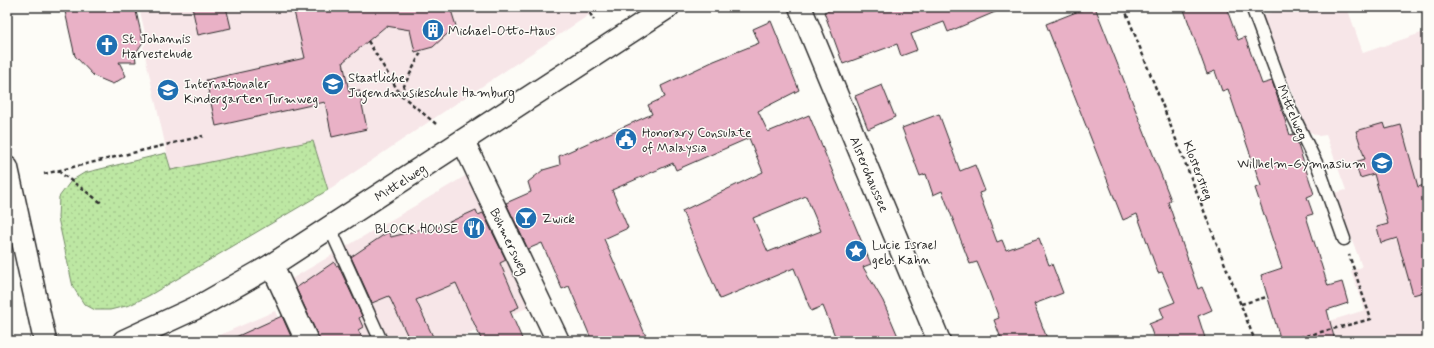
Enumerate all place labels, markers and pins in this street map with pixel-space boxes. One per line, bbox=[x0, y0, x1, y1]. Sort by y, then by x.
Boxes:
building icon: Michael-Otto-Haus bbox=[420, 17, 446, 43]
place label: Michael-Otto-Haus bbox=[448, 23, 556, 40]
place label: St. Johannis Harvestehude bbox=[122, 31, 193, 63]
church icon: St. Johannis Harvestehude bbox=[94, 32, 120, 58]
place label: Staatliche Jugendmusikschule Hamburg bbox=[348, 70, 515, 104]
school or university icon: Staatliche Jugendmusikschule Hamburg bbox=[320, 71, 346, 97]
place label: Internationaler Kindergarten Turmweg bbox=[184, 76, 318, 110]
school or university icon: Internationaler Kindergarten Turmweg bbox=[155, 77, 181, 103]
place label: Honorary Consulate of Malaysia bbox=[642, 125, 751, 157]
public building icon: Honorary Consulate of Malaysia bbox=[613, 126, 639, 152]
school or university icon: Willhelm-Gymnasium bbox=[1369, 150, 1395, 176]
place label: Willhelm-Gymnasium bbox=[1237, 156, 1366, 173]
bar icon: Zwick bbox=[513, 205, 539, 231]
place label: Zwick bbox=[542, 211, 575, 228]
restaurant icon: BLOCK HOUSE bbox=[461, 215, 487, 241]
place label: BLOCK HOUSE bbox=[375, 221, 459, 238]
place label: Lucie Israel geb. Kahn bbox=[872, 237, 937, 269]
place icon: Lucie Israel geb. Kahn bbox=[843, 238, 869, 264]

